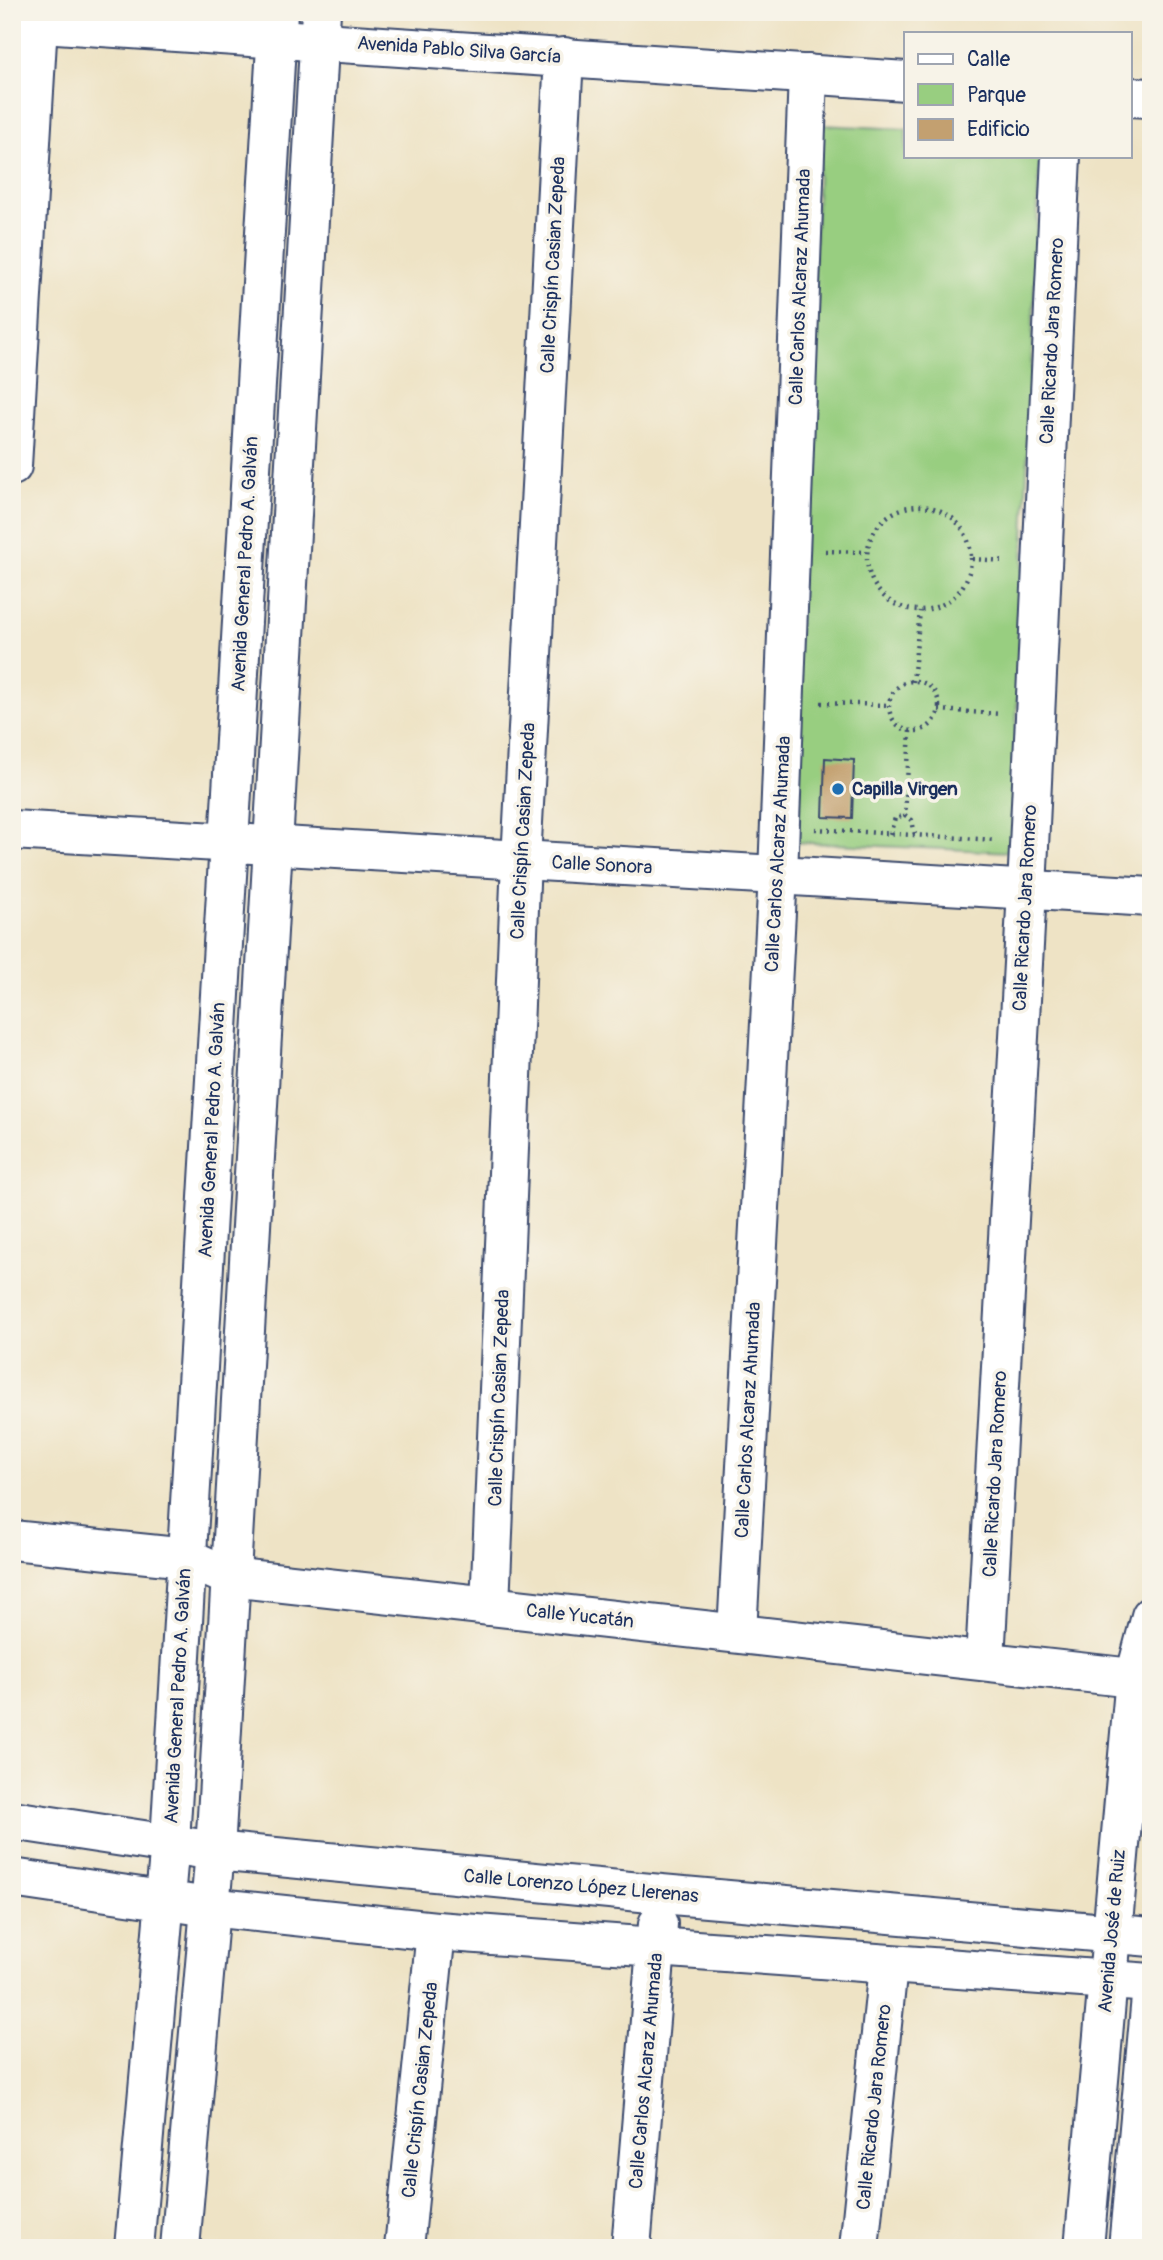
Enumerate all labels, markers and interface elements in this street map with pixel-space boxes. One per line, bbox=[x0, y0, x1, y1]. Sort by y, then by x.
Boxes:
street label: Avenida Pablo Silva García bbox=[356, 31, 562, 69]
legend bbox=[904, 32, 1132, 158]
text: Calle bbox=[967, 46, 1011, 73]
text: Parque bbox=[967, 82, 1026, 109]
text: Edificio bbox=[967, 116, 1030, 143]
street label: Calle Crispín Casian Zepeda bbox=[535, 156, 571, 374]
street label: Calle Carlos Alcaraz Ahumada bbox=[784, 168, 816, 406]
street label: Calle Ricardo Jara Romero bbox=[1035, 237, 1069, 445]
street label: Avenida General Pedro A. Galván bbox=[226, 436, 264, 692]
street label: Calle Crispín Casian Zepeda bbox=[505, 722, 541, 940]
street label: Calle Carlos Alcaraz Ahumada bbox=[760, 735, 796, 973]
place label: Capilla Virgen bbox=[852, 777, 958, 801]
marker: Capilla Virgen bbox=[830, 781, 846, 797]
street label: Calle Ricardo Jara Romero bbox=[1008, 804, 1042, 1012]
street label: Calle Sonora bbox=[551, 850, 653, 880]
street label: Avenida General Pedro A. Galván bbox=[193, 1002, 231, 1258]
street label: Calle Crispín Casian Zepeda bbox=[483, 1289, 515, 1507]
street label: Calle Carlos Alcaraz Ahumada bbox=[730, 1301, 766, 1539]
street label: Calle Ricardo Jara Romero bbox=[978, 1370, 1012, 1578]
street label: Avenida General Pedro A. Galván bbox=[159, 1568, 197, 1824]
street label: Calle Yucatán bbox=[525, 1598, 635, 1634]
street label: Avenida José de Ruiz bbox=[1093, 1848, 1131, 2014]
street label: Calle Lorenzo López Llerenas bbox=[462, 1864, 700, 1908]
street label: Calle Carlos Alcaraz Ahumada bbox=[624, 1952, 668, 2190]
street label: Calle Crispín Casian Zepeda bbox=[397, 1981, 443, 2199]
street label: Calle Ricardo Jara Romero bbox=[851, 2003, 897, 2211]

